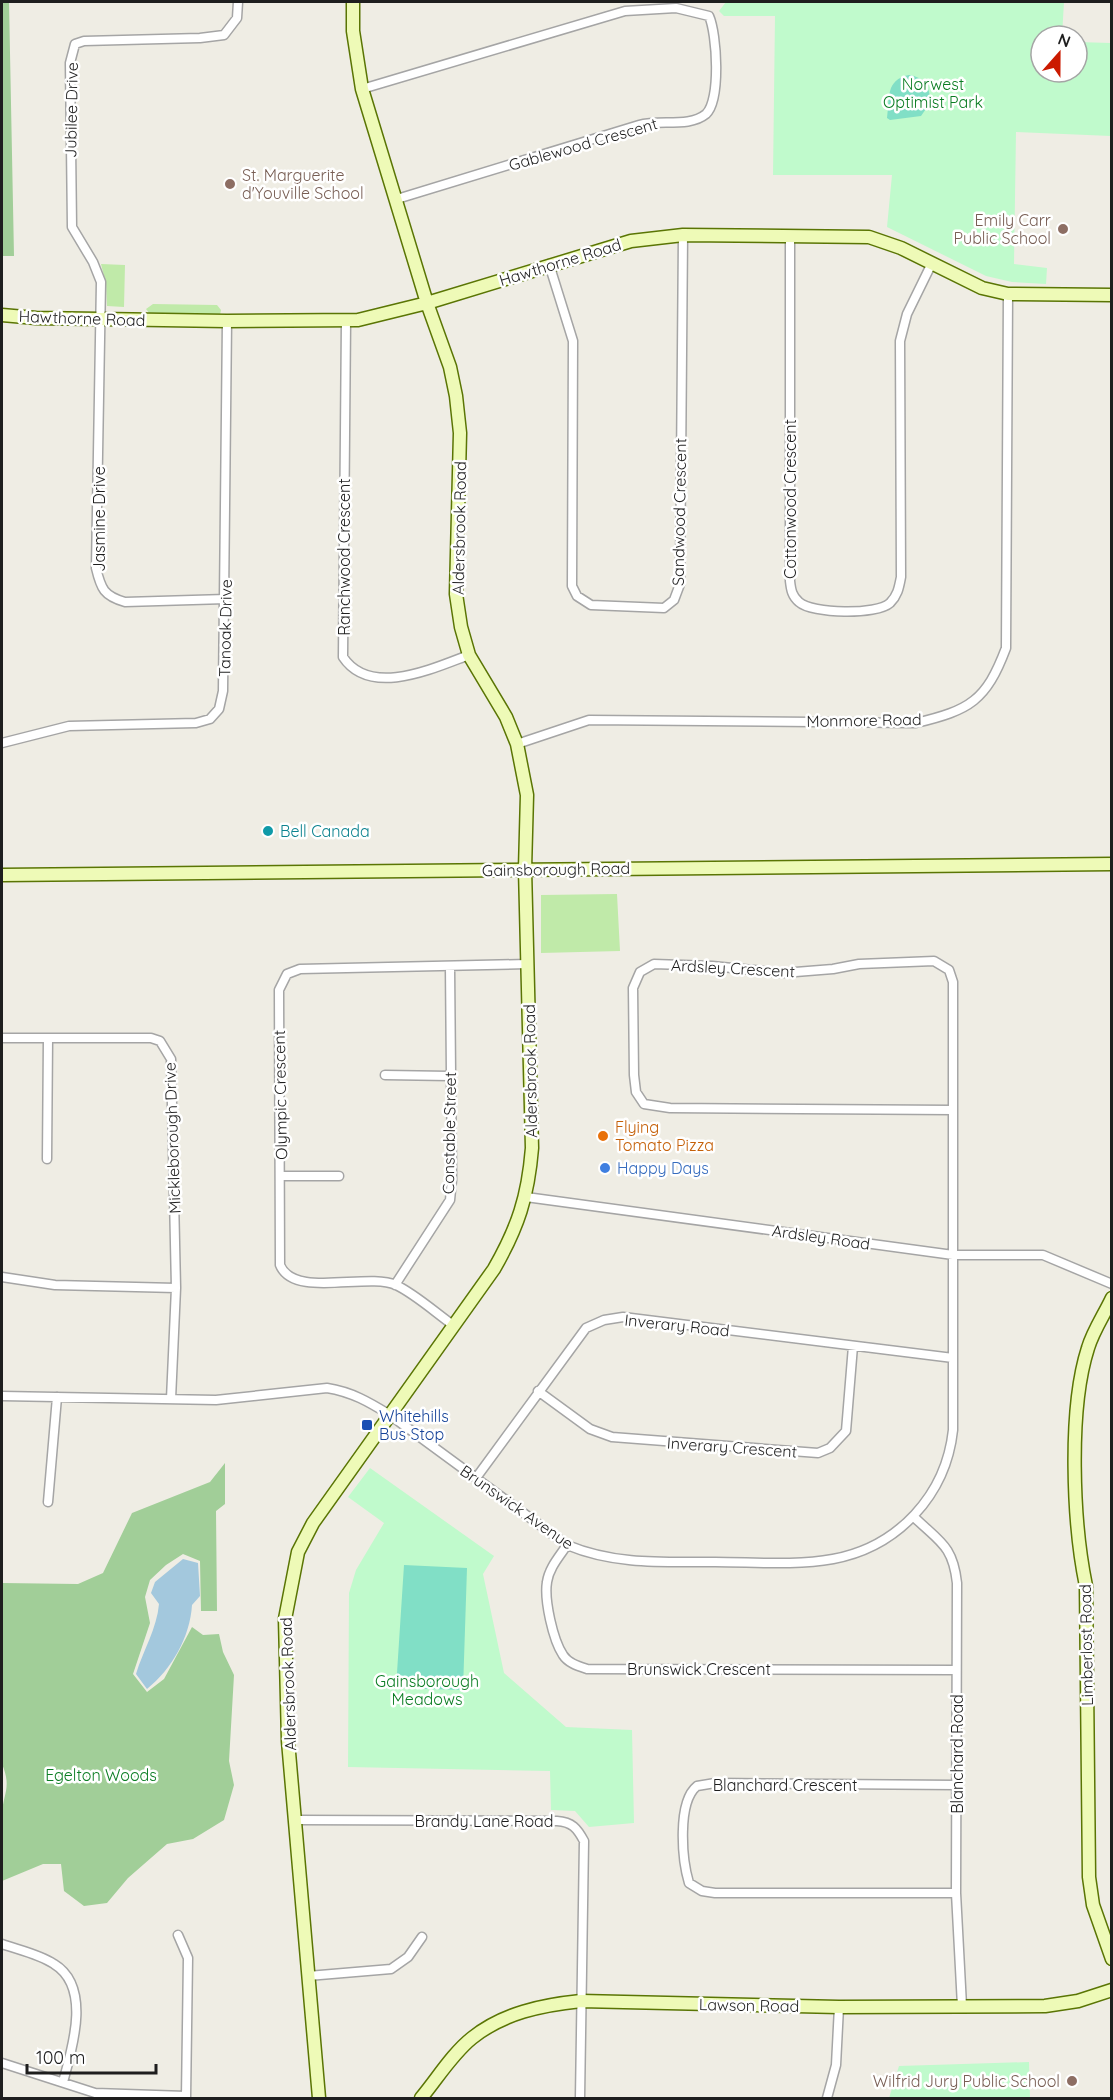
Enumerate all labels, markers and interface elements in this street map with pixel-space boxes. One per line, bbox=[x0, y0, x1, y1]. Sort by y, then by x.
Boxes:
north arrow bbox=[1029, 24, 1089, 84]
text: N bbox=[1055, 29, 1073, 51]
street label: Jubilee Drive bbox=[60, 62, 82, 158]
park label: Norwest Optimist Park bbox=[883, 74, 983, 112]
street label: Gablewood Crescent bbox=[506, 113, 660, 175]
place label: St. Marguerite d'Youville School bbox=[242, 165, 364, 203]
marker: St. Marguerite d'Youville School bbox=[223, 177, 237, 191]
place label: Emily Carr Public School bbox=[954, 210, 1051, 248]
marker: Emily Carr Public School bbox=[1056, 222, 1070, 236]
street label: Hawthorne Road bbox=[497, 234, 623, 290]
street label: Hawthorne Road bbox=[18, 306, 146, 330]
street label: Cottonwood Crescent bbox=[780, 419, 800, 579]
street label: Sandwood Crescent bbox=[668, 438, 690, 586]
street label: Aldersbrook Road bbox=[448, 461, 470, 595]
street label: Jasmine Drive bbox=[89, 466, 109, 572]
street label: Ranchwood Crescent bbox=[334, 478, 354, 636]
street label: Tanoak Drive bbox=[214, 579, 236, 677]
street label: Monmore Road bbox=[806, 709, 922, 731]
place label: Bell Canada bbox=[280, 821, 370, 841]
marker: Bell Canada bbox=[261, 824, 275, 838]
street label: Gainsborough Road bbox=[482, 858, 630, 880]
street label: Ardsley Crescent bbox=[671, 955, 795, 981]
street label: Aldersbrook Road bbox=[519, 1004, 541, 1138]
street label: Olympic Crescent bbox=[269, 1030, 291, 1160]
street label: Mickleborough Drive bbox=[159, 1062, 185, 1214]
street label: Constable Street bbox=[438, 1072, 460, 1194]
place label: Flying Tomato Pizza bbox=[615, 1117, 714, 1155]
marker: Flying Tomato Pizza bbox=[596, 1129, 610, 1143]
place label: Happy Days bbox=[617, 1158, 709, 1178]
marker: Happy Days bbox=[598, 1161, 612, 1175]
street label: Ardsley Road bbox=[771, 1220, 871, 1254]
street label: Inverary Road bbox=[623, 1310, 731, 1340]
place label: Whitehills Bus Stop bbox=[379, 1406, 449, 1444]
marker: Whitehills Bus Stop bbox=[360, 1418, 374, 1432]
street label: Inverary Crescent bbox=[666, 1432, 798, 1462]
street label: Brunswick Avenue bbox=[456, 1460, 578, 1554]
street label: Limberlost Road bbox=[1075, 1584, 1097, 1706]
street label: Aldersbrook Road bbox=[276, 1617, 300, 1751]
street label: Brunswick Crescent bbox=[627, 1659, 771, 1679]
park label: Gainsborough Meadows bbox=[375, 1671, 479, 1709]
street label: Blanchard Road bbox=[947, 1694, 967, 1814]
park label: Egelton Woods bbox=[45, 1765, 157, 1785]
street label: Blanchard Crescent bbox=[713, 1775, 857, 1795]
street label: Brandy Lane Road bbox=[414, 1811, 554, 1831]
street label: Lawson Road bbox=[699, 1994, 799, 2016]
scale bar bbox=[27, 2037, 156, 2075]
text: 100 m bbox=[36, 2046, 85, 2069]
place label: Wilfrid Jury Public School bbox=[873, 2071, 1060, 2091]
marker: Wilfrid Jury Public School bbox=[1065, 2074, 1079, 2088]

